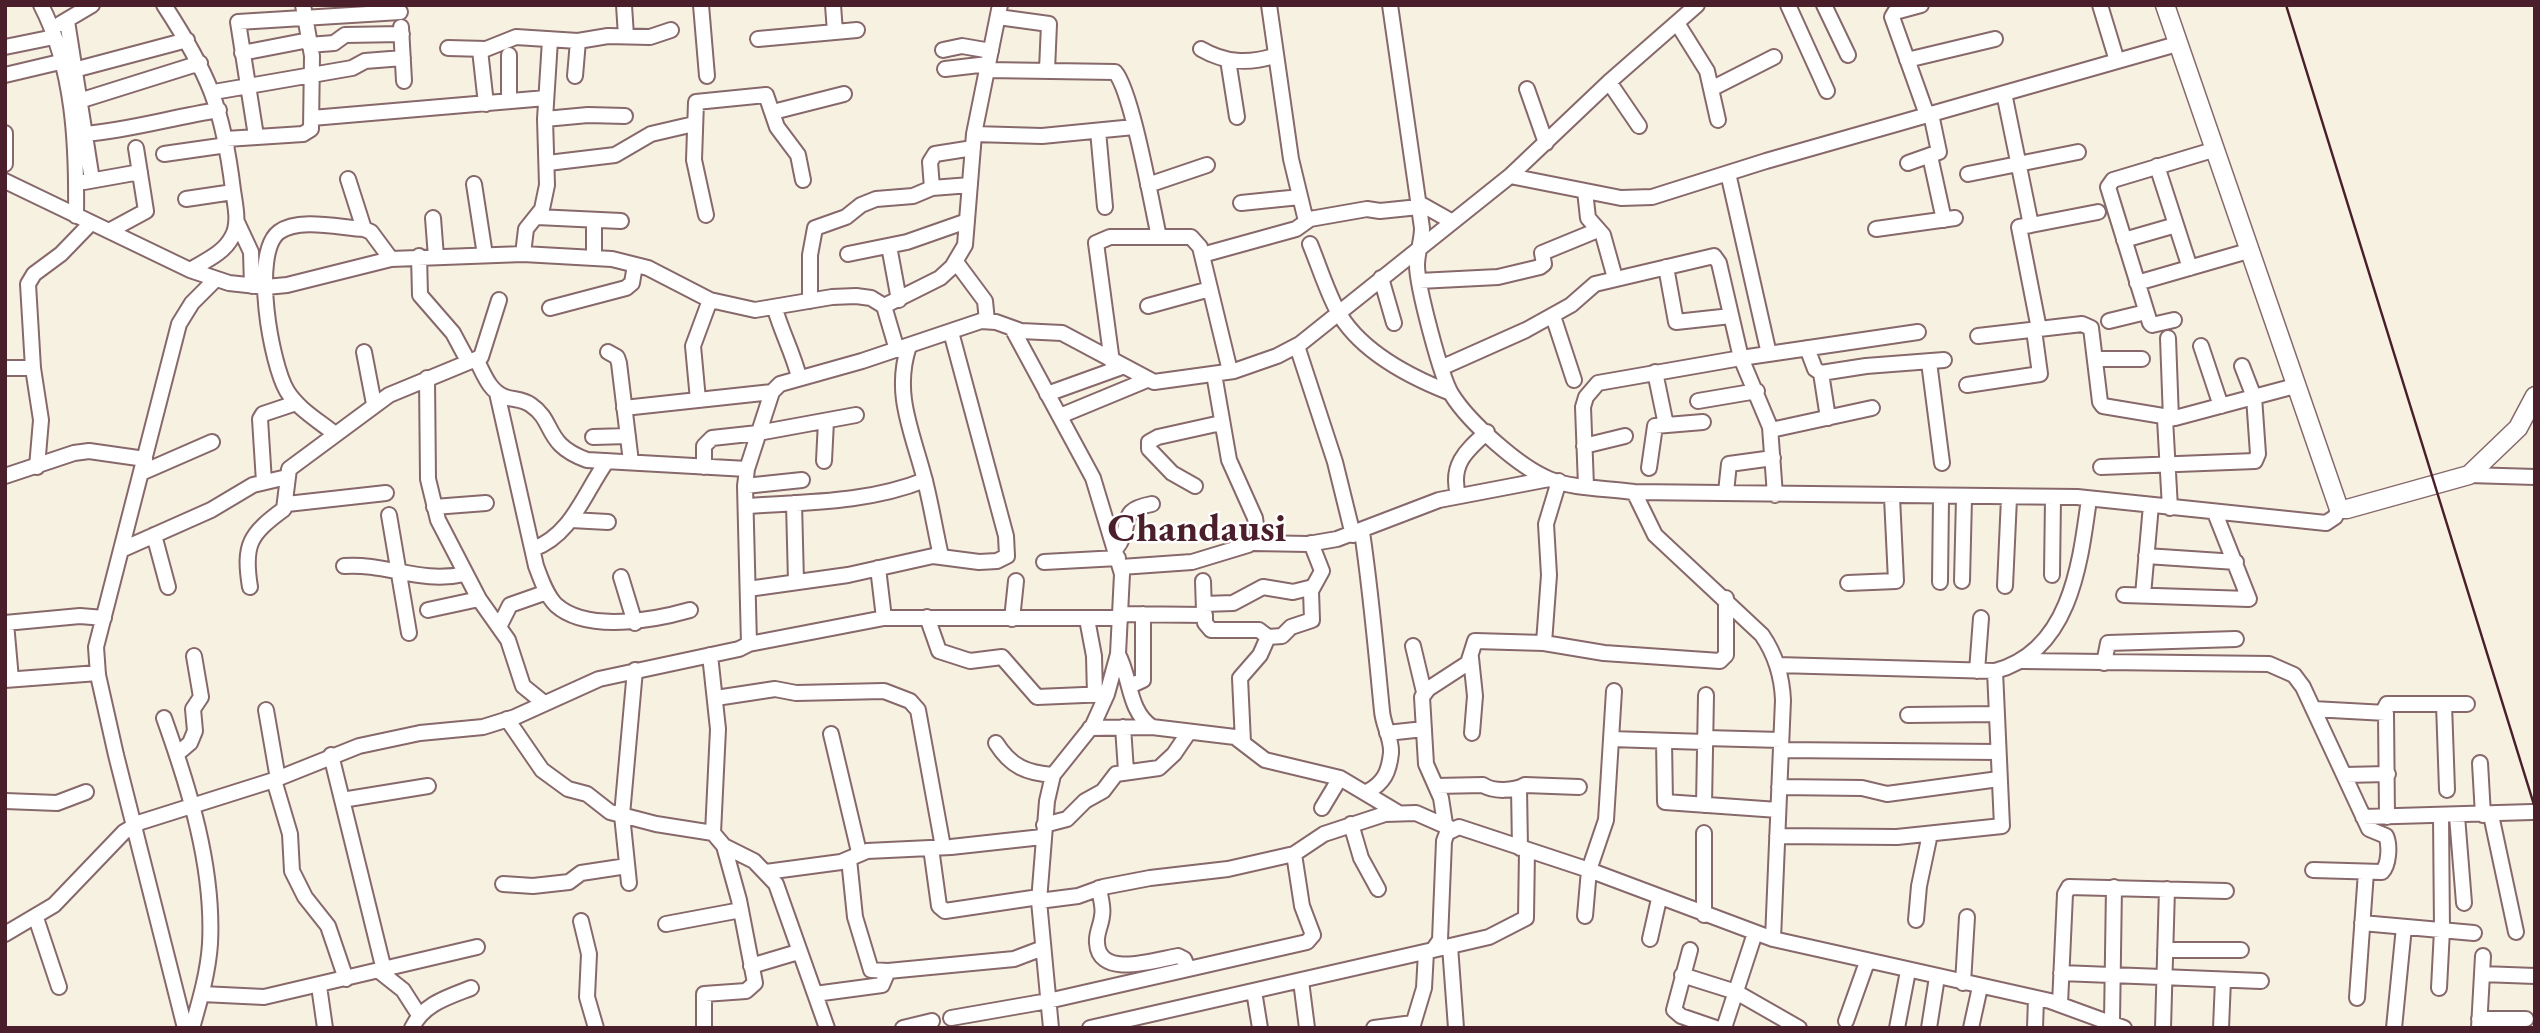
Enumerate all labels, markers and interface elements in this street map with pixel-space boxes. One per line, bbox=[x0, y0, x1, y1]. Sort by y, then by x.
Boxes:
district label: Chandausi bbox=[1108, 506, 1286, 554]

